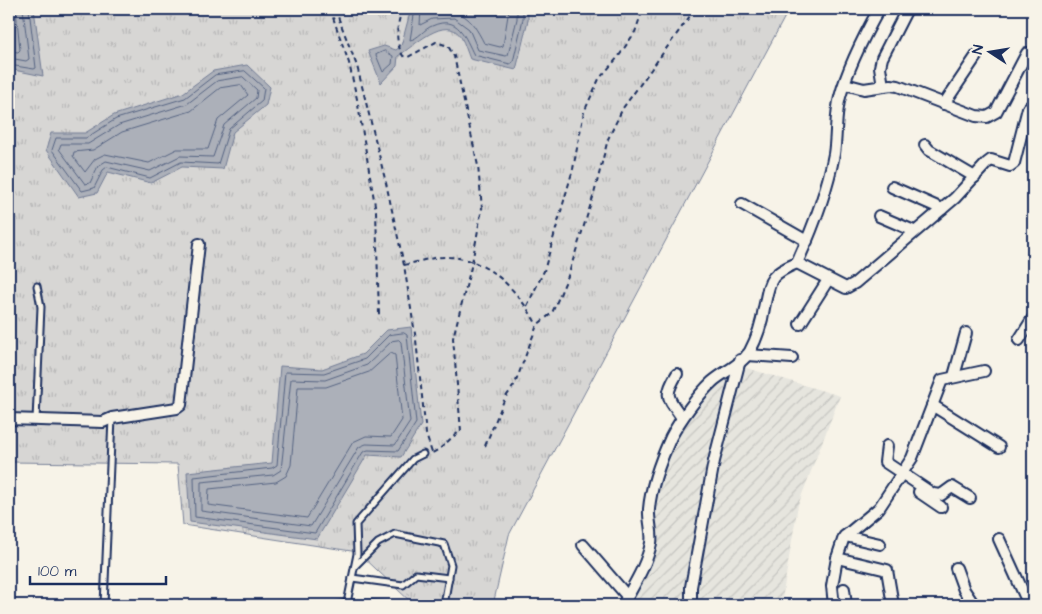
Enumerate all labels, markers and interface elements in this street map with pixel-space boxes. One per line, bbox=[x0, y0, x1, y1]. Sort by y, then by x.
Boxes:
north arrow bbox=[964, 28, 1014, 78]
text: N bbox=[968, 43, 989, 56]
scale bar bbox=[30, 554, 166, 586]
text: 100 m bbox=[38, 561, 77, 582]

